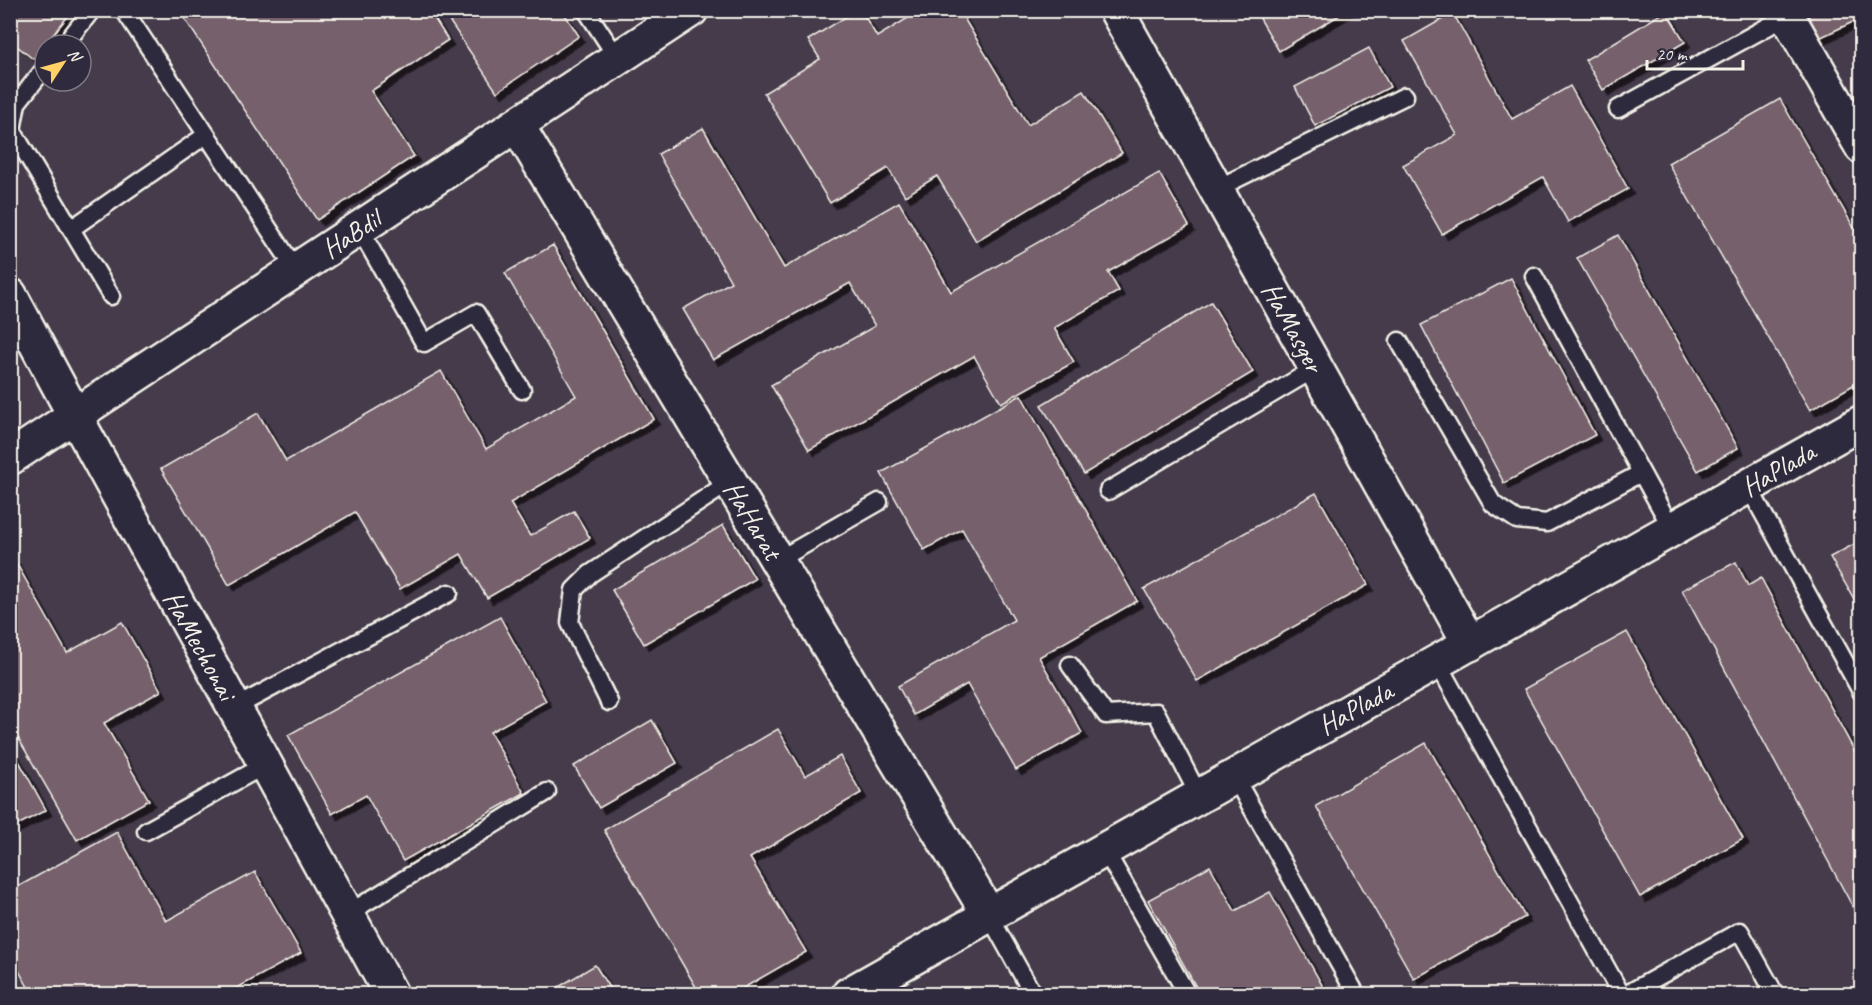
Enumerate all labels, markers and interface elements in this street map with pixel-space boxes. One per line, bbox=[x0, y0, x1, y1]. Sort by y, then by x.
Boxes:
north arrow bbox=[33, 33, 93, 93]
scale bar bbox=[1647, 33, 1743, 71]
text: 20 m bbox=[1656, 43, 1689, 65]
text: N bbox=[63, 45, 87, 67]
street label: HaBdil bbox=[315, 199, 391, 266]
street label: HaMasger bbox=[1254, 276, 1333, 380]
street label: HaPlada bbox=[1735, 433, 1823, 504]
street label: HaHarat bbox=[716, 474, 792, 568]
street label: HaMechonai bbox=[156, 584, 246, 709]
street label: HaPlada bbox=[1312, 672, 1401, 743]

